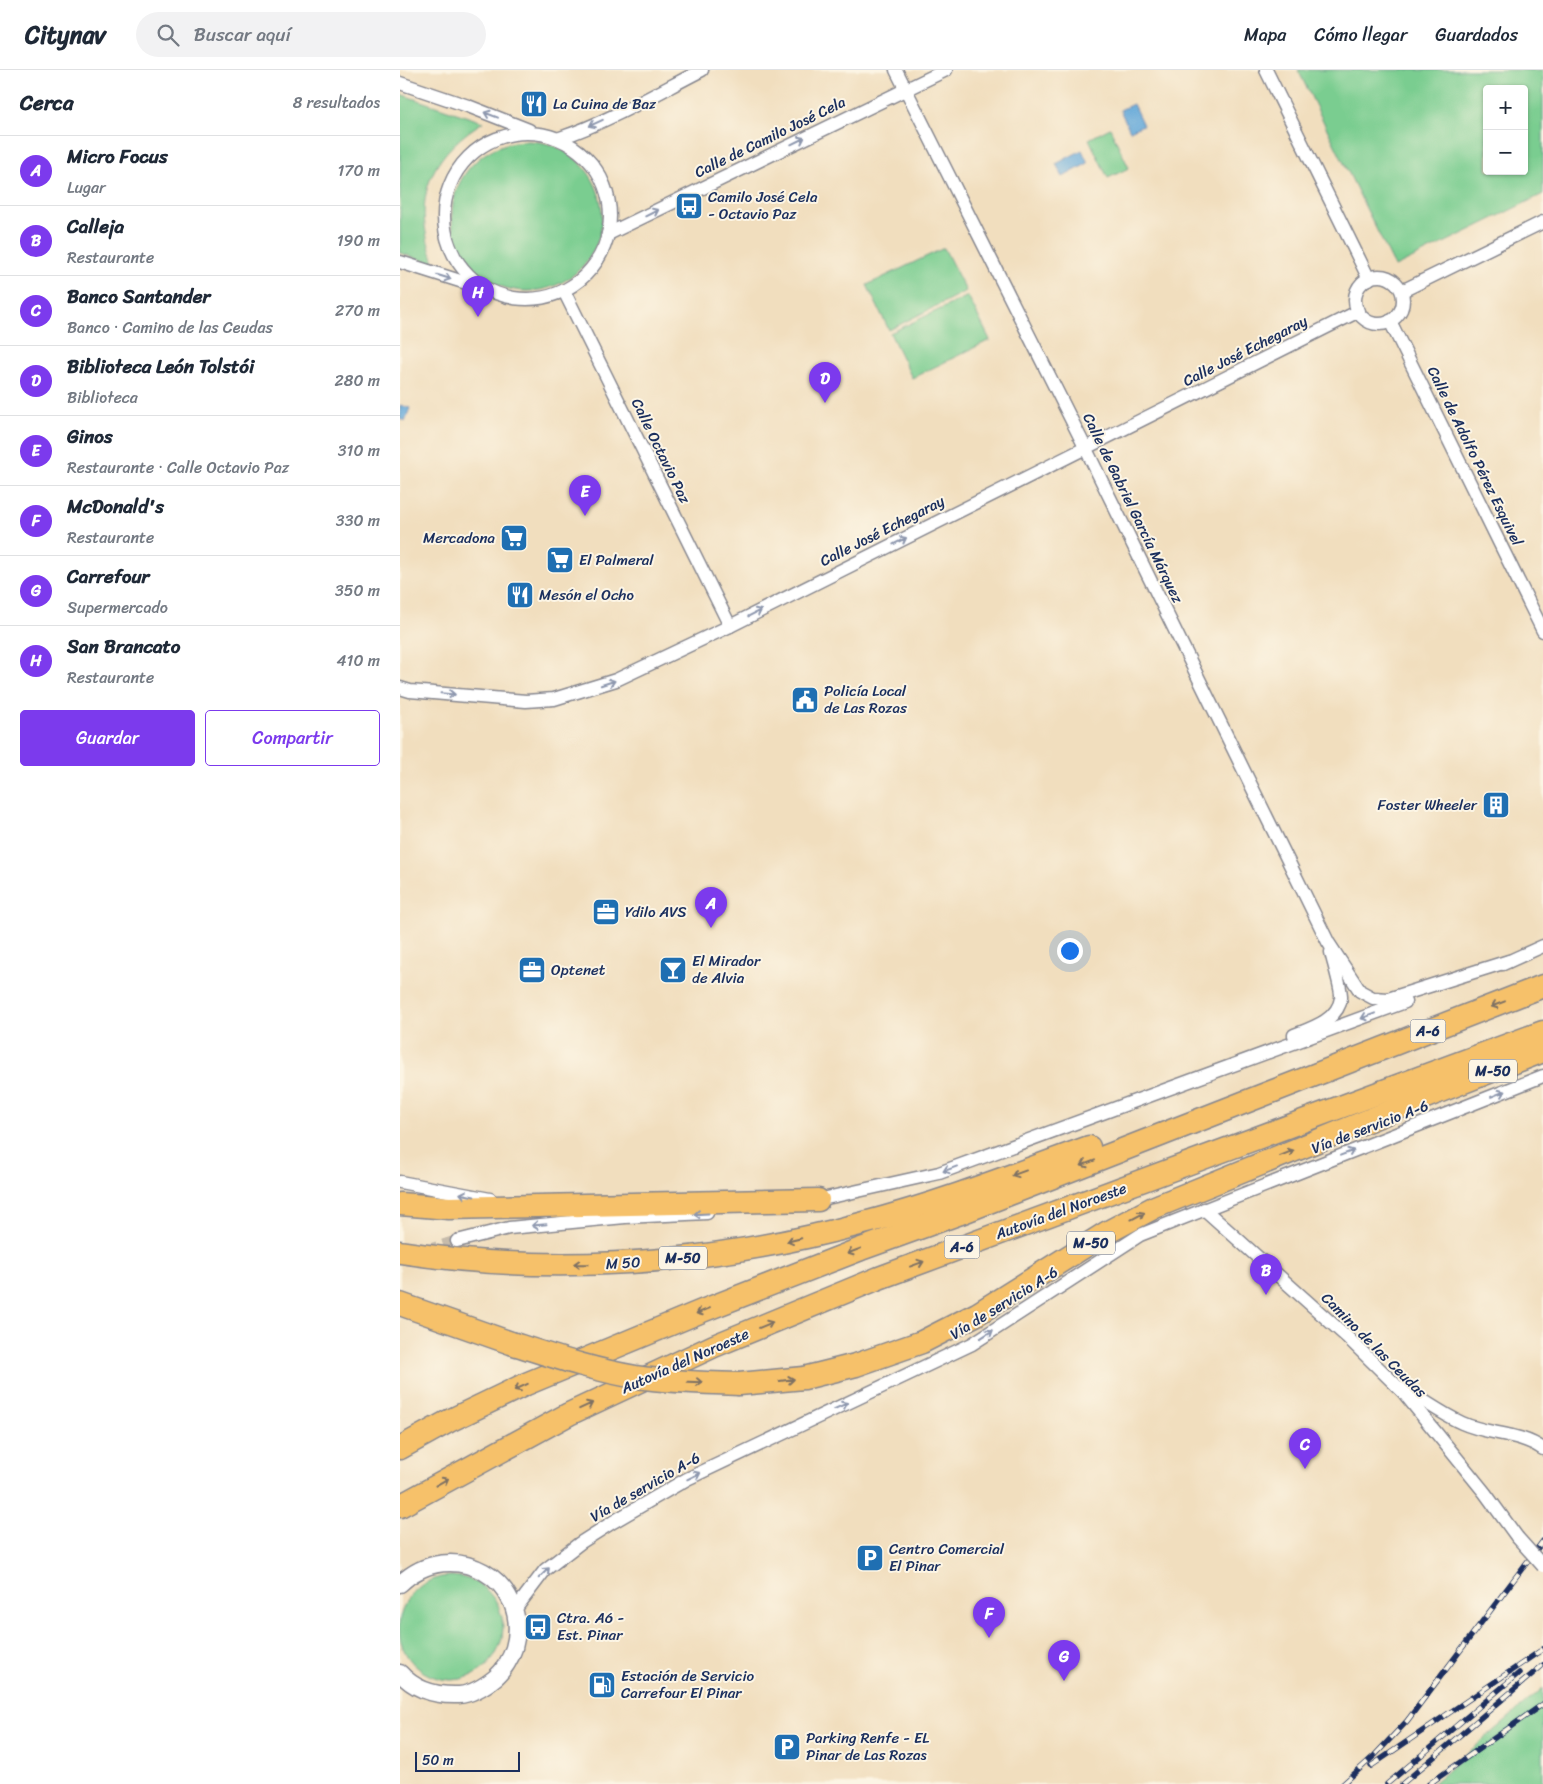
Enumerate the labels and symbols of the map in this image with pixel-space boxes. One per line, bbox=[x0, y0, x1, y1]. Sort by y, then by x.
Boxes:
restaurant icon: La Cuina de Baz bbox=[519, 89, 549, 119]
street label: Calle de Camilo José Cela bbox=[690, 89, 851, 185]
place label: La Cuina de Baz bbox=[553, 91, 657, 117]
one-way arrow bbox=[483, 110, 499, 119]
one-way arrow bbox=[589, 119, 604, 128]
one-way arrow bbox=[790, 136, 805, 146]
place label: Camilo José Cela - Octavio Paz bbox=[708, 184, 818, 227]
bus stop icon: Camilo José Cela - Octavio Paz bbox=[674, 191, 704, 221]
one-way arrow bbox=[644, 208, 659, 217]
one-way arrow bbox=[436, 272, 452, 282]
pin: H bbox=[462, 276, 494, 317]
street label: Calle José Echegaray bbox=[1178, 308, 1312, 394]
pin: D bbox=[809, 362, 841, 403]
street label: Calle de Adolfo Pérez Esquivel bbox=[1420, 362, 1530, 551]
street label: Calle Octavio Paz bbox=[624, 394, 698, 509]
street label: Calle de Gabriel García Márquez bbox=[1075, 408, 1191, 608]
pin: E bbox=[569, 475, 601, 516]
street label: Calle José Echegaray bbox=[815, 488, 949, 574]
supermarket icon: Mercadona bbox=[499, 523, 529, 553]
place label: Mercadona bbox=[423, 525, 495, 551]
one-way arrow bbox=[892, 535, 907, 545]
supermarket icon: El Palmeral bbox=[545, 545, 575, 575]
place label: El Palmeral bbox=[579, 547, 654, 573]
restaurant icon: Mesón el Ocho bbox=[505, 580, 535, 610]
place label: Mesón el Ocho bbox=[539, 582, 634, 608]
one-way arrow bbox=[747, 608, 762, 618]
one-way arrow bbox=[599, 678, 615, 687]
place label: Policía Local de Las Rozas bbox=[824, 678, 907, 721]
public building icon: Policía Local de Las Rozas bbox=[790, 685, 820, 715]
one-way arrow bbox=[440, 690, 456, 699]
building icon: Foster Wheeler bbox=[1481, 790, 1511, 820]
place label: Foster Wheeler bbox=[1377, 792, 1478, 818]
pin: A bbox=[695, 887, 727, 928]
office icon: Ydilo AVS bbox=[591, 897, 621, 927]
place label: Ydilo AVS bbox=[625, 899, 687, 925]
your location bbox=[1057, 938, 1083, 964]
place label: El Mirador de Alvia bbox=[692, 948, 761, 991]
office icon: Optenet bbox=[517, 955, 547, 985]
bar icon: El Mirador de Alvia bbox=[658, 955, 688, 985]
place label: Optenet bbox=[551, 957, 606, 983]
one-way arrow bbox=[1490, 1000, 1506, 1009]
one-way arrow bbox=[1361, 1012, 1376, 1022]
road number: A-6 bbox=[1410, 1019, 1446, 1042]
road number: M-50 bbox=[1469, 1059, 1517, 1082]
one-way arrow bbox=[1490, 1088, 1505, 1098]
street label: Vía de servicio A-6 bbox=[1308, 1093, 1432, 1161]
one-way arrow bbox=[1279, 1148, 1294, 1157]
one-way arrow bbox=[1339, 1148, 1354, 1157]
one-way arrow bbox=[1081, 1159, 1096, 1169]
one-way arrow bbox=[942, 1165, 958, 1174]
one-way arrow bbox=[1012, 1169, 1027, 1178]
street label: Autovía del Noroeste bbox=[991, 1175, 1131, 1247]
one-way arrow bbox=[459, 1190, 475, 1199]
one-way arrow bbox=[693, 1209, 709, 1218]
one-way arrow bbox=[1130, 1211, 1145, 1221]
one-way arrow bbox=[531, 1220, 547, 1230]
road number: M-50 bbox=[1067, 1232, 1115, 1254]
one-way arrow bbox=[787, 1236, 803, 1245]
road number: A-6 bbox=[944, 1236, 980, 1258]
road number: M-50 bbox=[659, 1246, 707, 1270]
one-way arrow bbox=[847, 1247, 862, 1257]
street label: M 50 bbox=[605, 1249, 641, 1277]
pin: B bbox=[1250, 1254, 1282, 1295]
one-way arrow bbox=[908, 1259, 924, 1268]
street label: Vía de servicio A-6 bbox=[945, 1259, 1063, 1347]
one-way arrow bbox=[573, 1260, 589, 1269]
street label: Camino de las Ceudas bbox=[1315, 1286, 1433, 1404]
one-way arrow bbox=[696, 1307, 711, 1316]
one-way arrow bbox=[758, 1319, 773, 1329]
street label: Autovía del Noroeste bbox=[616, 1321, 754, 1401]
one-way arrow bbox=[980, 1329, 994, 1340]
one-way arrow bbox=[779, 1375, 795, 1385]
one-way arrow bbox=[686, 1378, 702, 1387]
one-way arrow bbox=[514, 1382, 529, 1392]
one-way arrow bbox=[578, 1400, 593, 1410]
one-way arrow bbox=[833, 1400, 848, 1410]
pin: C bbox=[1289, 1428, 1321, 1469]
street label: Vía de servicio A-6 bbox=[585, 1445, 705, 1529]
one-way arrow bbox=[687, 1470, 702, 1480]
one-way arrow bbox=[435, 1477, 450, 1487]
place label: Centro Comercial El Pinar bbox=[889, 1536, 1005, 1579]
parking icon: Centro Comercial El Pinar bbox=[855, 1543, 885, 1573]
one-way arrow bbox=[537, 1567, 549, 1579]
pin: F bbox=[973, 1597, 1005, 1638]
place label: Ctra. A6 - Est. Pinar bbox=[557, 1605, 624, 1648]
bus stop icon: Ctra. A6 - Est. Pinar bbox=[523, 1612, 553, 1642]
pin: G bbox=[1048, 1640, 1080, 1681]
place label: Estación de Servicio Carrefour El Pinar bbox=[621, 1663, 755, 1706]
fuel station icon: Estación de Servicio Carrefour El Pinar bbox=[587, 1670, 617, 1700]
place label: Parking Renfe - EL Pinar de Las Rozas bbox=[806, 1725, 929, 1768]
parking icon: Parking Renfe - EL Pinar de Las Rozas bbox=[772, 1732, 802, 1762]
scale bar bbox=[415, 1749, 520, 1772]

